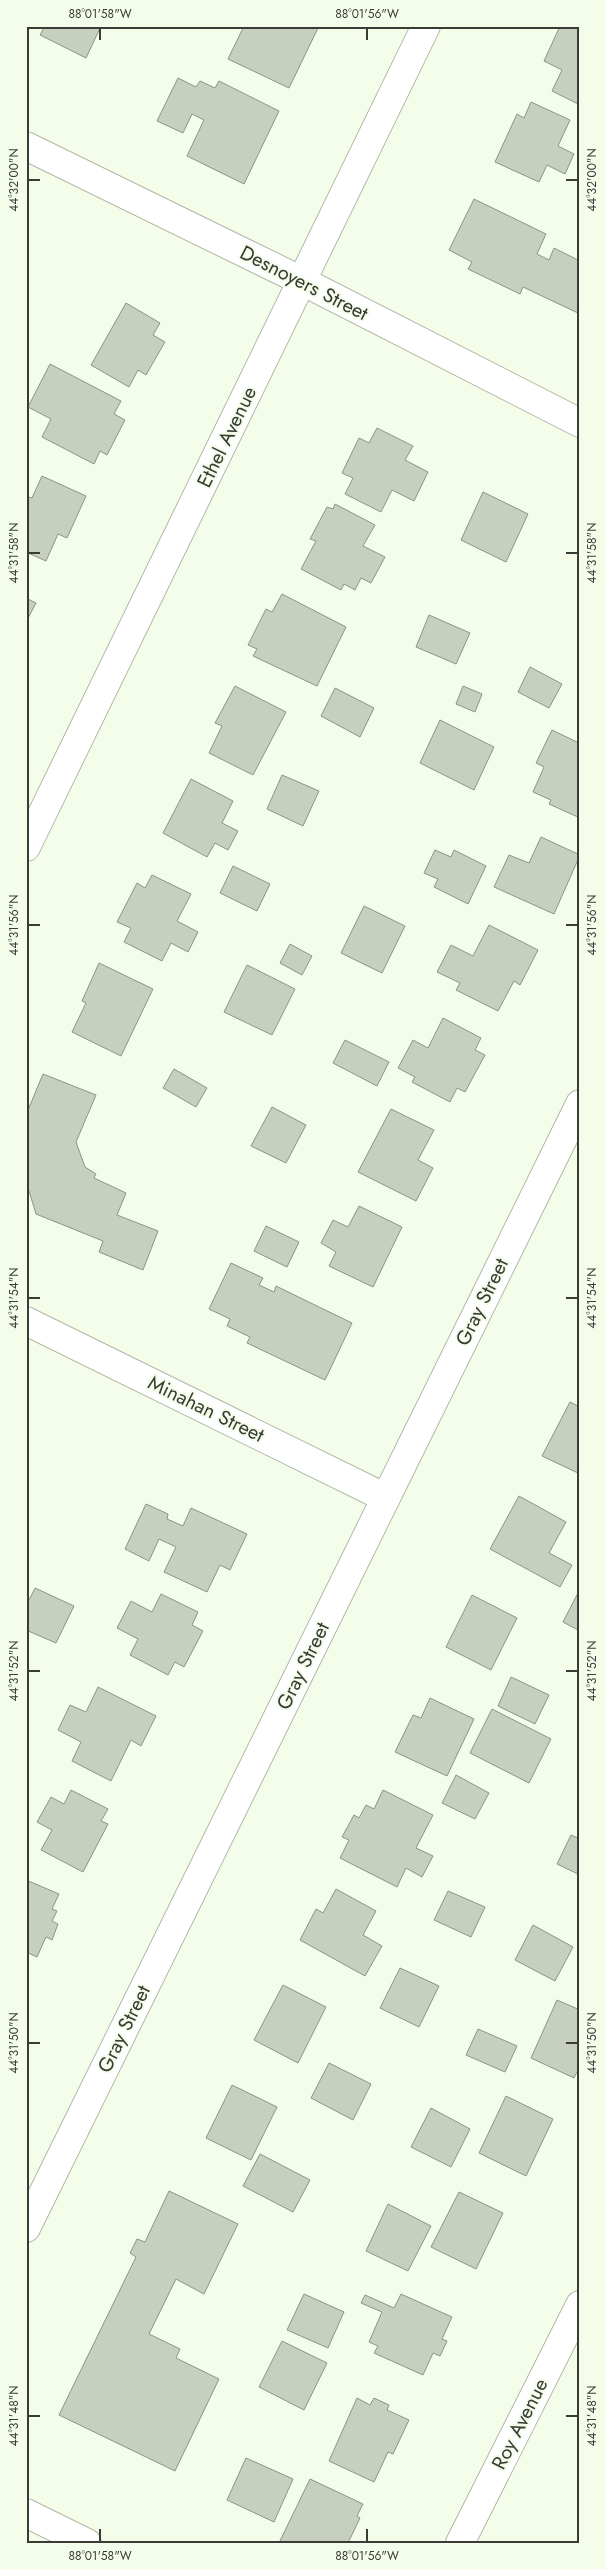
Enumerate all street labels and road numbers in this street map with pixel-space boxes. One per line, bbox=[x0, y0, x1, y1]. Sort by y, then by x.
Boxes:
street label: Desnoyers Street bbox=[235, 238, 373, 328]
street label: Ethel Avenue bbox=[190, 381, 264, 493]
street label: Gray Street bbox=[448, 1253, 516, 1351]
street label: Minahan Street bbox=[143, 1368, 269, 1450]
street label: Gray Street bbox=[269, 1617, 337, 1715]
street label: Gray Street bbox=[90, 1980, 158, 2078]
street label: Roy Avenue bbox=[485, 2373, 555, 2475]

